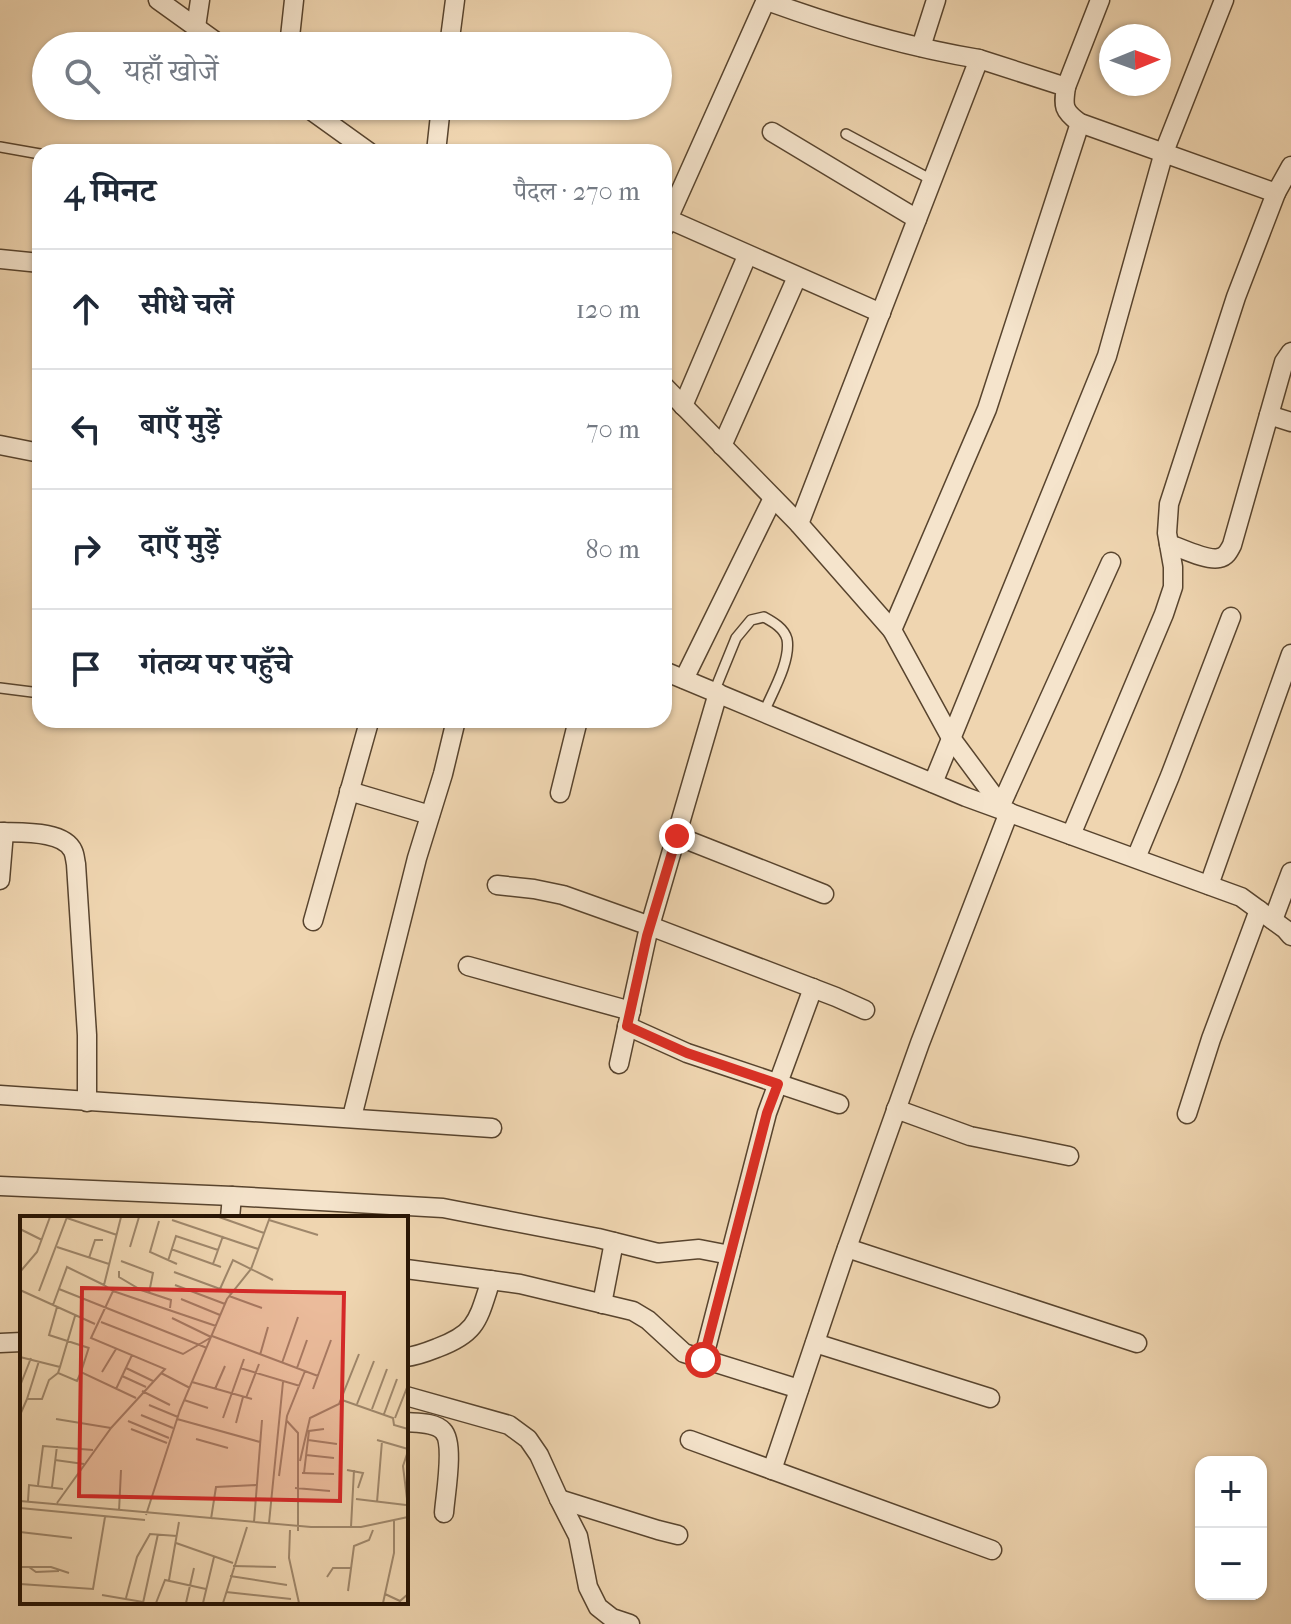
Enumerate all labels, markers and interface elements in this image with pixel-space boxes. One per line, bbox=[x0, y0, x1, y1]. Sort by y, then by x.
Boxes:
north arrow bbox=[1099, 24, 1171, 96]
search box bbox=[32, 32, 672, 120]
icon: search bbox=[60, 54, 104, 98]
text: यहाँ खोजें bbox=[124, 54, 218, 89]
text: 4 मिनट bbox=[64, 171, 156, 211]
text: पैदल · 270 m bbox=[514, 176, 640, 207]
icon: ahead bbox=[64, 287, 108, 331]
text: सीधे चलें bbox=[140, 287, 233, 322]
text: 120 m bbox=[576, 294, 640, 325]
icon: left bbox=[64, 407, 108, 451]
text: बाएँ मुड़ें bbox=[140, 407, 221, 442]
text: 70 m bbox=[586, 414, 640, 445]
icon: right bbox=[64, 527, 108, 571]
text: दाएँ मुड़ें bbox=[140, 527, 220, 562]
text: 80 m bbox=[585, 534, 640, 565]
icon: arrive bbox=[64, 647, 108, 691]
text: गंतव्य पर पहुँचे bbox=[140, 647, 292, 682]
route end bbox=[659, 818, 695, 854]
inset map bbox=[20, 1216, 408, 1604]
route start bbox=[685, 1342, 721, 1378]
map controls bbox=[1195, 1456, 1267, 1600]
button: + bbox=[1195, 1456, 1267, 1528]
button: − bbox=[1195, 1528, 1267, 1600]

